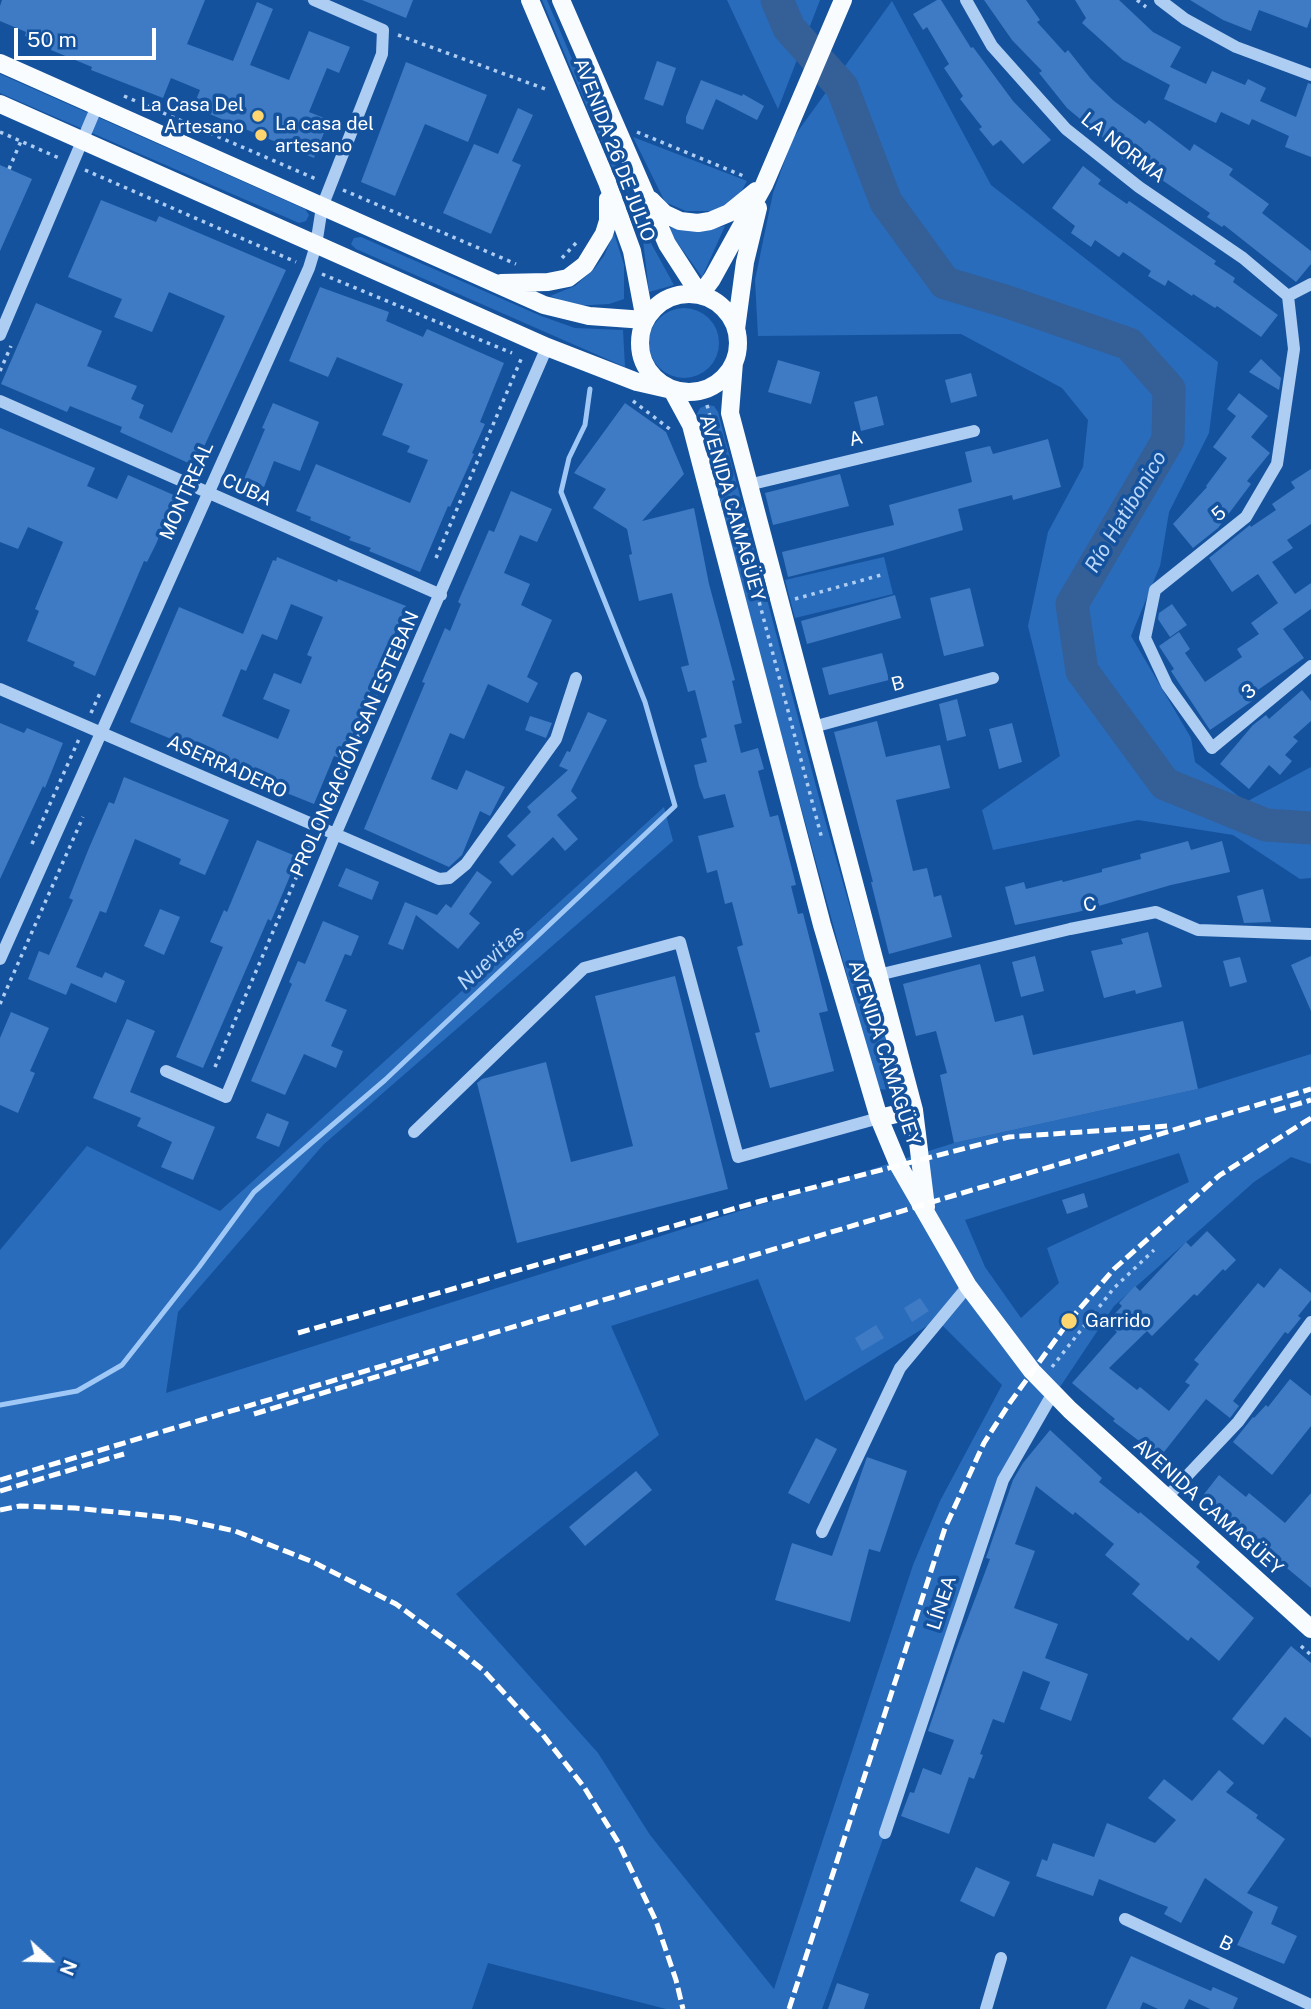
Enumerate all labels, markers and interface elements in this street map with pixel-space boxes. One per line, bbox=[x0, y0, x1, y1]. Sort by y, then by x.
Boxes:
scale bar bbox=[18, 14, 159, 58]
text: 50 m bbox=[27, 27, 77, 52]
street label: AVENIDA 26 DE JULIO bbox=[568, 55, 660, 245]
place label: La Casa Del Artesano bbox=[140, 94, 244, 138]
marker: La Casa Del Artesano bbox=[250, 108, 266, 124]
street label: LA NORMA bbox=[1076, 108, 1170, 188]
place label: La casa del artesano bbox=[275, 113, 374, 157]
marker: La casa del artesano bbox=[253, 127, 269, 143]
street label: AVENIDA CAMAGÜEY bbox=[694, 412, 770, 604]
street label: A bbox=[847, 426, 865, 452]
street label: MONTREAL bbox=[155, 438, 219, 544]
water label: Río Hatibonico bbox=[1080, 447, 1172, 577]
street label: CUBA bbox=[218, 469, 276, 511]
street label: 5 bbox=[1207, 501, 1231, 527]
street label: PROLONGACIÓN SAN ESTEBAN bbox=[286, 608, 424, 880]
street label: B bbox=[889, 671, 907, 697]
street label: 3 bbox=[1237, 679, 1261, 705]
street label: ASERRADERO bbox=[164, 730, 290, 804]
street label: C bbox=[1081, 892, 1099, 918]
water label: Nuevitas bbox=[452, 921, 530, 995]
street label: AVENIDA CAMAGÜEY bbox=[843, 958, 925, 1148]
place label: Garrido bbox=[1085, 1310, 1151, 1332]
marker: Garrido bbox=[1059, 1311, 1079, 1331]
street label: AVENIDA CAMAGÜEY bbox=[1129, 1434, 1287, 1580]
street label: LÍNEA bbox=[923, 1573, 961, 1633]
north arrow bbox=[14, 1925, 84, 1995]
street label: B bbox=[1215, 1931, 1237, 1957]
text: N bbox=[55, 1957, 81, 1979]

